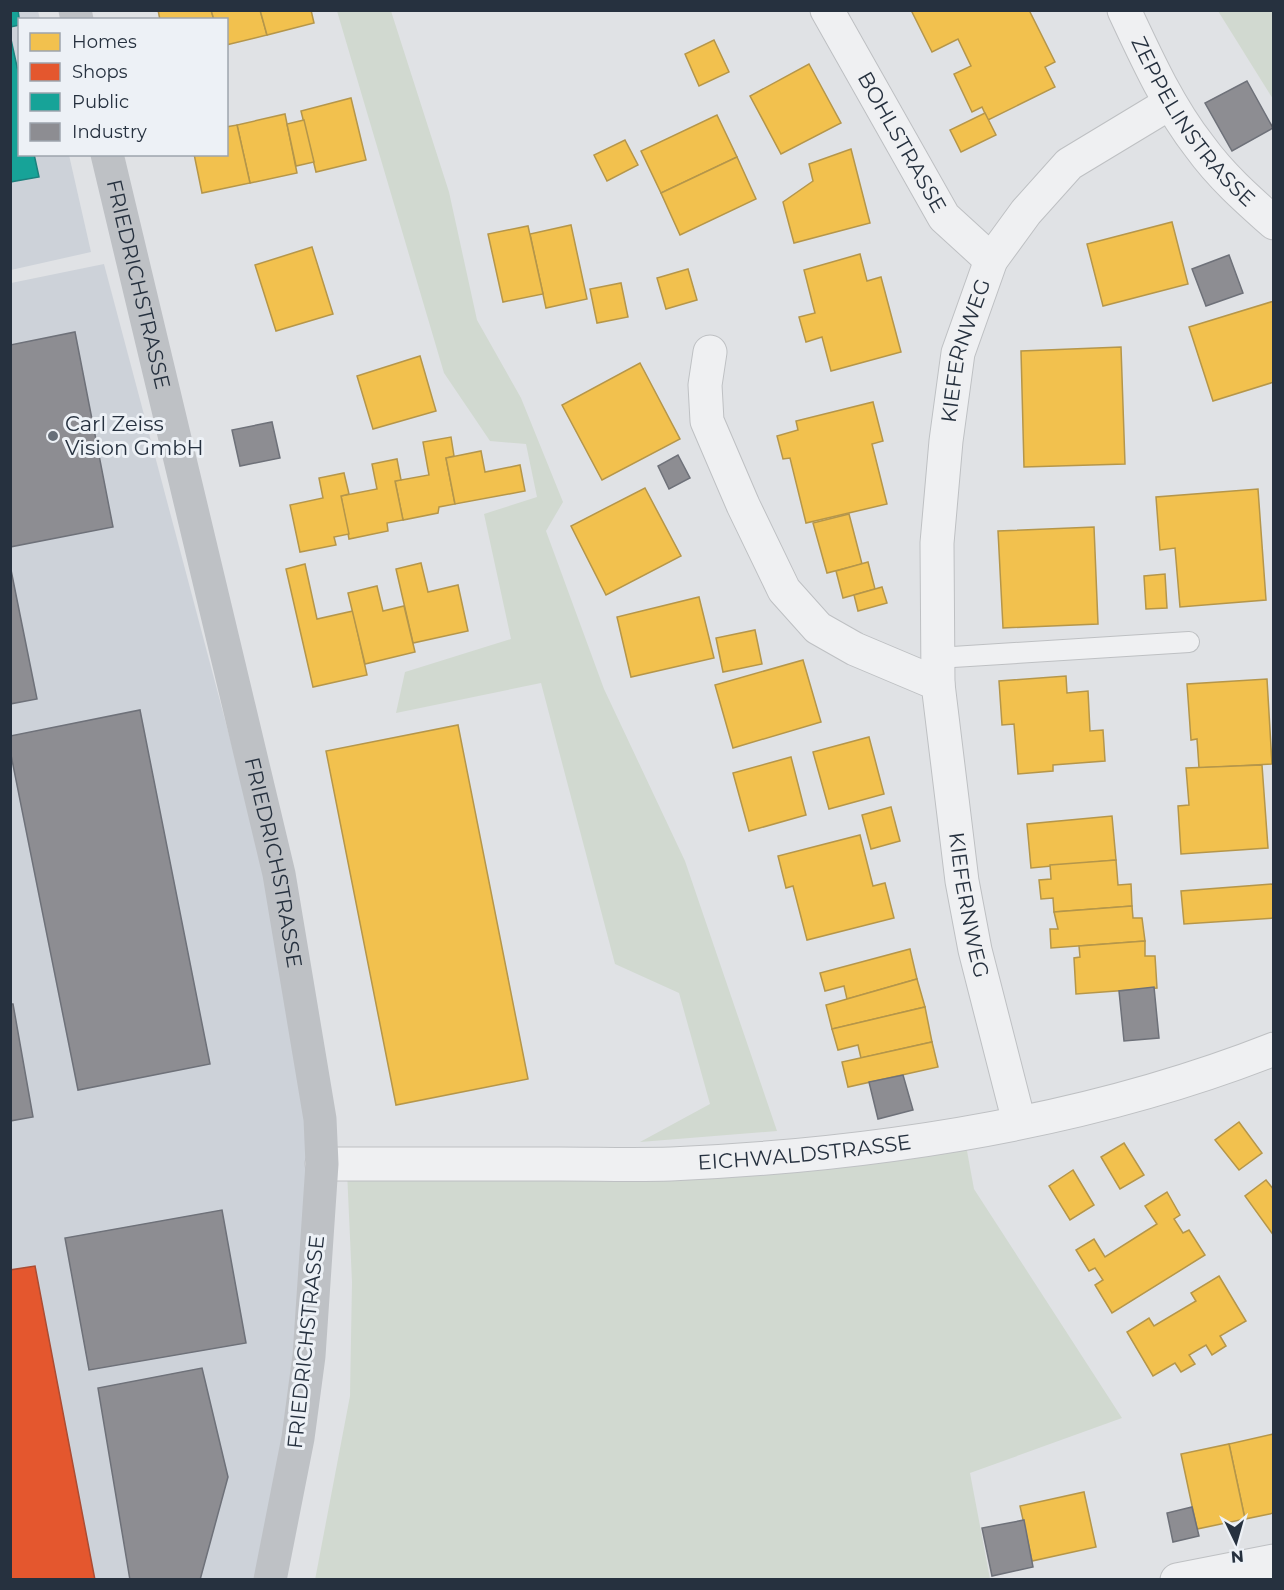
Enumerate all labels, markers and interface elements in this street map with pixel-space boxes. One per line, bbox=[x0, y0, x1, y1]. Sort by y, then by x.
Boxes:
legend bbox=[18, 18, 228, 156]
text: Homes bbox=[72, 31, 137, 53]
street label: ZEPPELINSTRASSE bbox=[1126, 32, 1260, 212]
text: Shops bbox=[72, 61, 128, 83]
street label: BOHLSTRASSE bbox=[853, 67, 952, 217]
text: Public bbox=[72, 91, 129, 113]
text: Industry bbox=[72, 121, 147, 143]
street label: FRIEDRICHSTRASSE bbox=[102, 177, 176, 392]
street label: KIEFERNWEG bbox=[936, 275, 995, 424]
place label: Carl Zeiss Vision GmbH bbox=[65, 411, 204, 460]
marker: Carl Zeiss Vision GmbH bbox=[46, 429, 60, 443]
street label: FRIEDRICHSTRASSE bbox=[240, 755, 308, 970]
street label: KIEFERNWEG bbox=[944, 831, 995, 981]
street label: EICHWALDSTRASSE bbox=[697, 1129, 913, 1175]
street label: FRIEDRICHSTRASSE bbox=[282, 1234, 329, 1450]
north arrow bbox=[1206, 1512, 1266, 1572]
text: N bbox=[1230, 1546, 1245, 1566]

